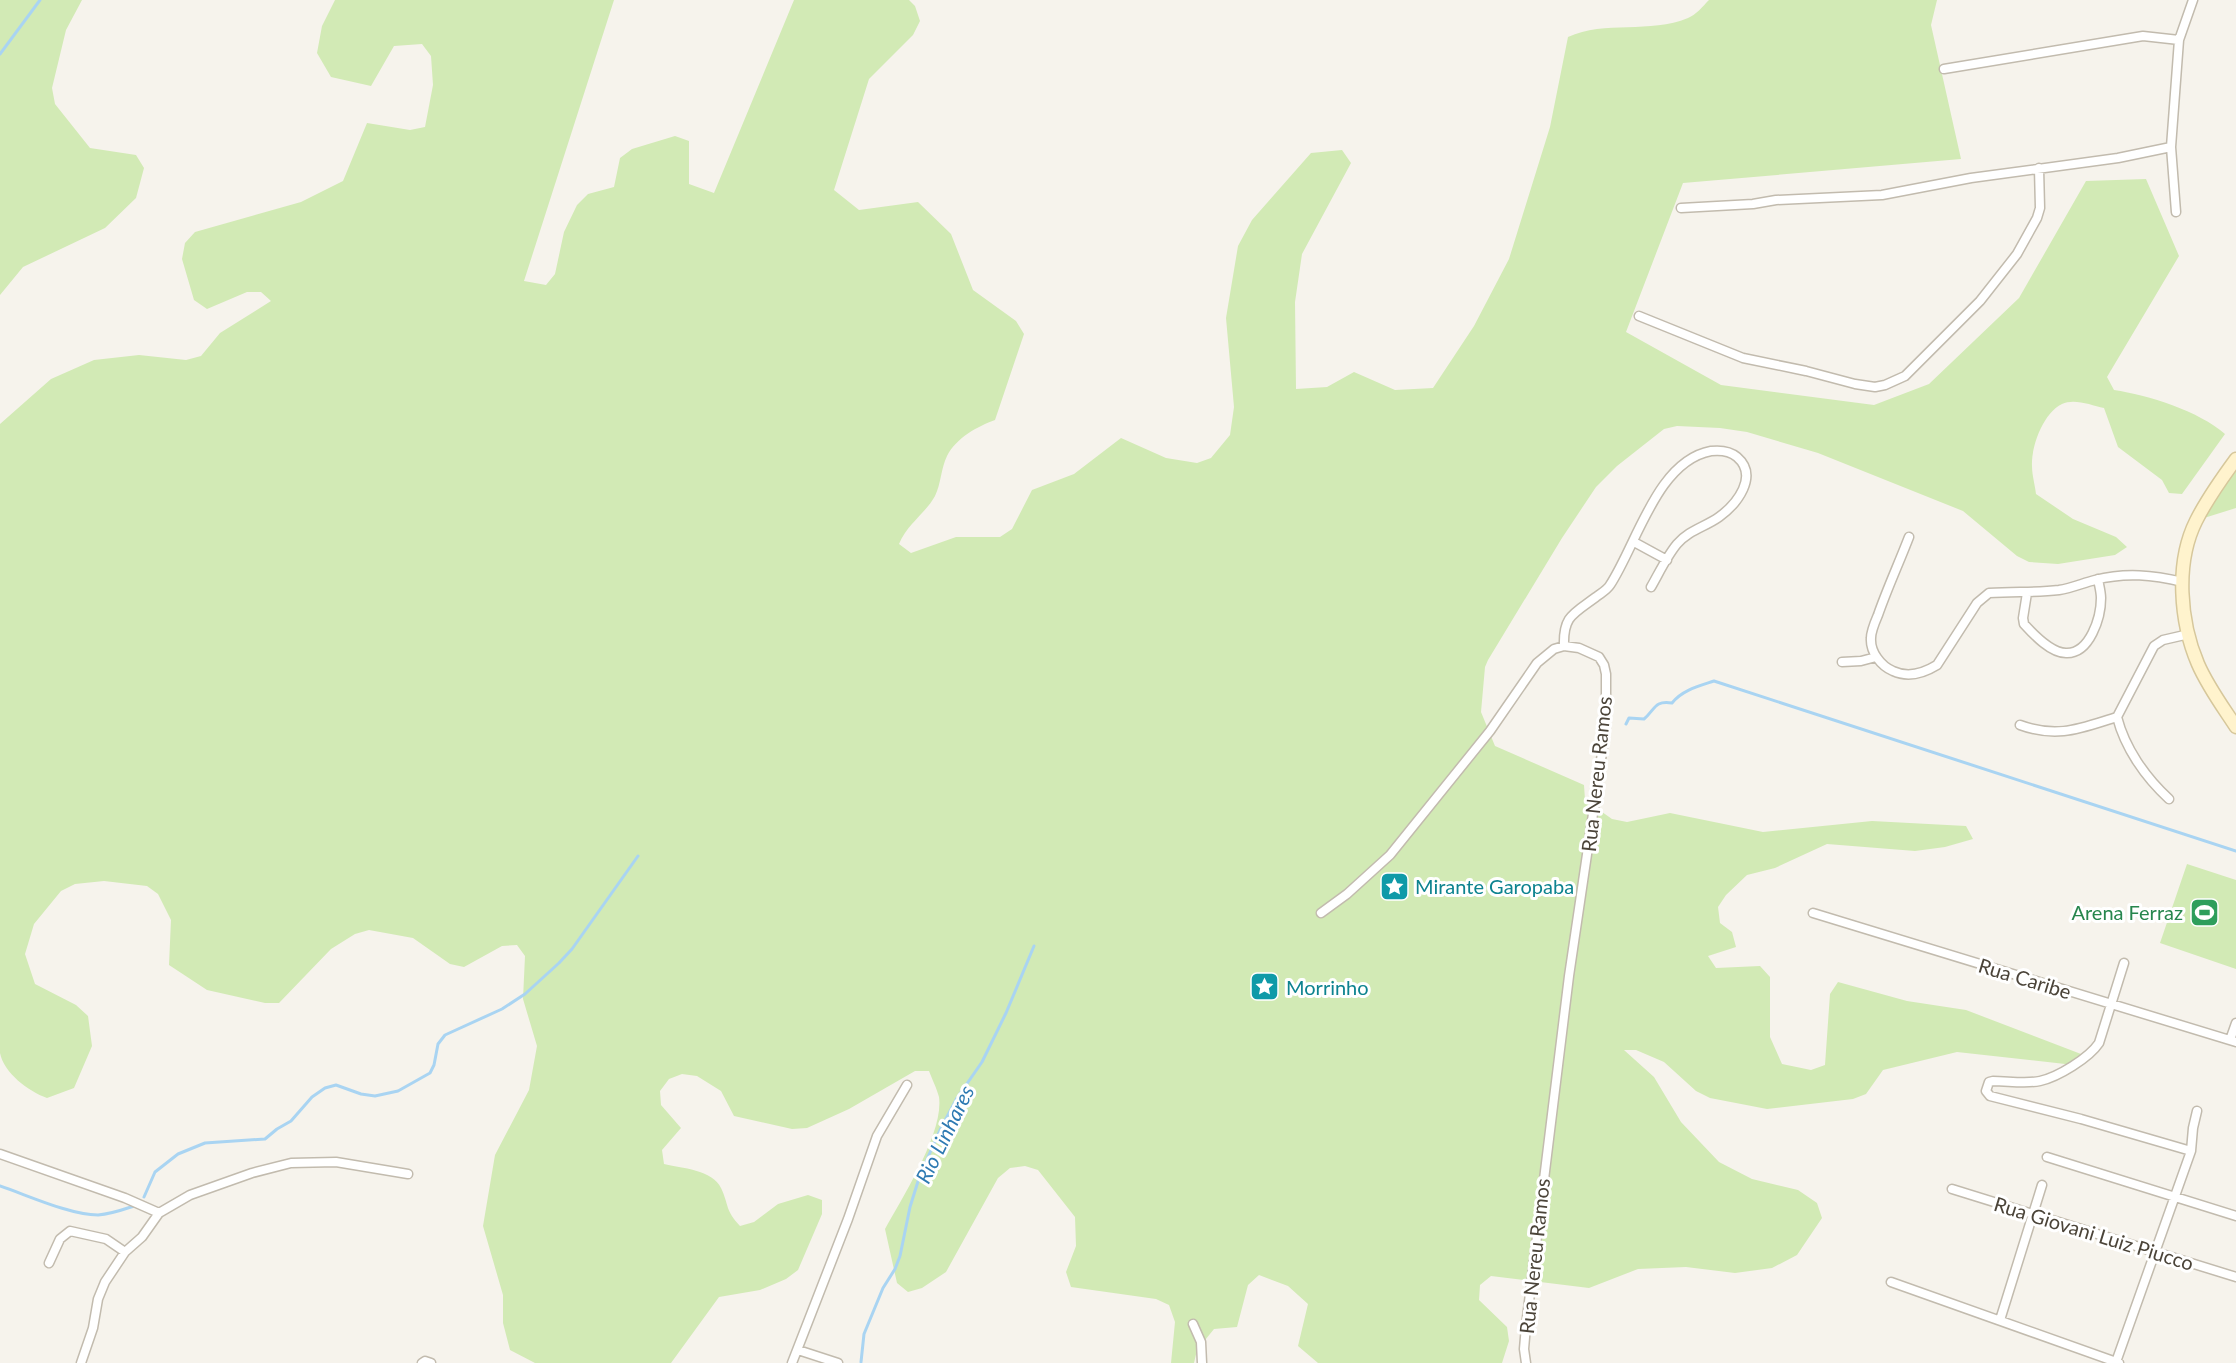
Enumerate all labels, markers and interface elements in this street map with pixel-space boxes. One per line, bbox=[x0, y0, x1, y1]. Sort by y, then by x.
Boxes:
street label: Rua Nereu Ramos bbox=[1576, 695, 1616, 853]
place icon: Mirante Garopaba bbox=[1378, 870, 1410, 902]
place label: Mirante Garopaba bbox=[1415, 874, 1574, 898]
sports icon: Arena Ferraz bbox=[2188, 896, 2220, 928]
place label: Arena Ferraz bbox=[2071, 900, 2183, 924]
street label: Rua Caribe bbox=[1976, 953, 2074, 1003]
place icon: Morrinho bbox=[1249, 971, 1281, 1003]
place label: Morrinho bbox=[1286, 975, 1369, 999]
water label: Rio Linhares bbox=[910, 1081, 978, 1187]
street label: Rua Nereu Ramos bbox=[1514, 1177, 1554, 1335]
street label: Rua Giovani Luiz Piucco bbox=[1991, 1191, 2197, 1275]

